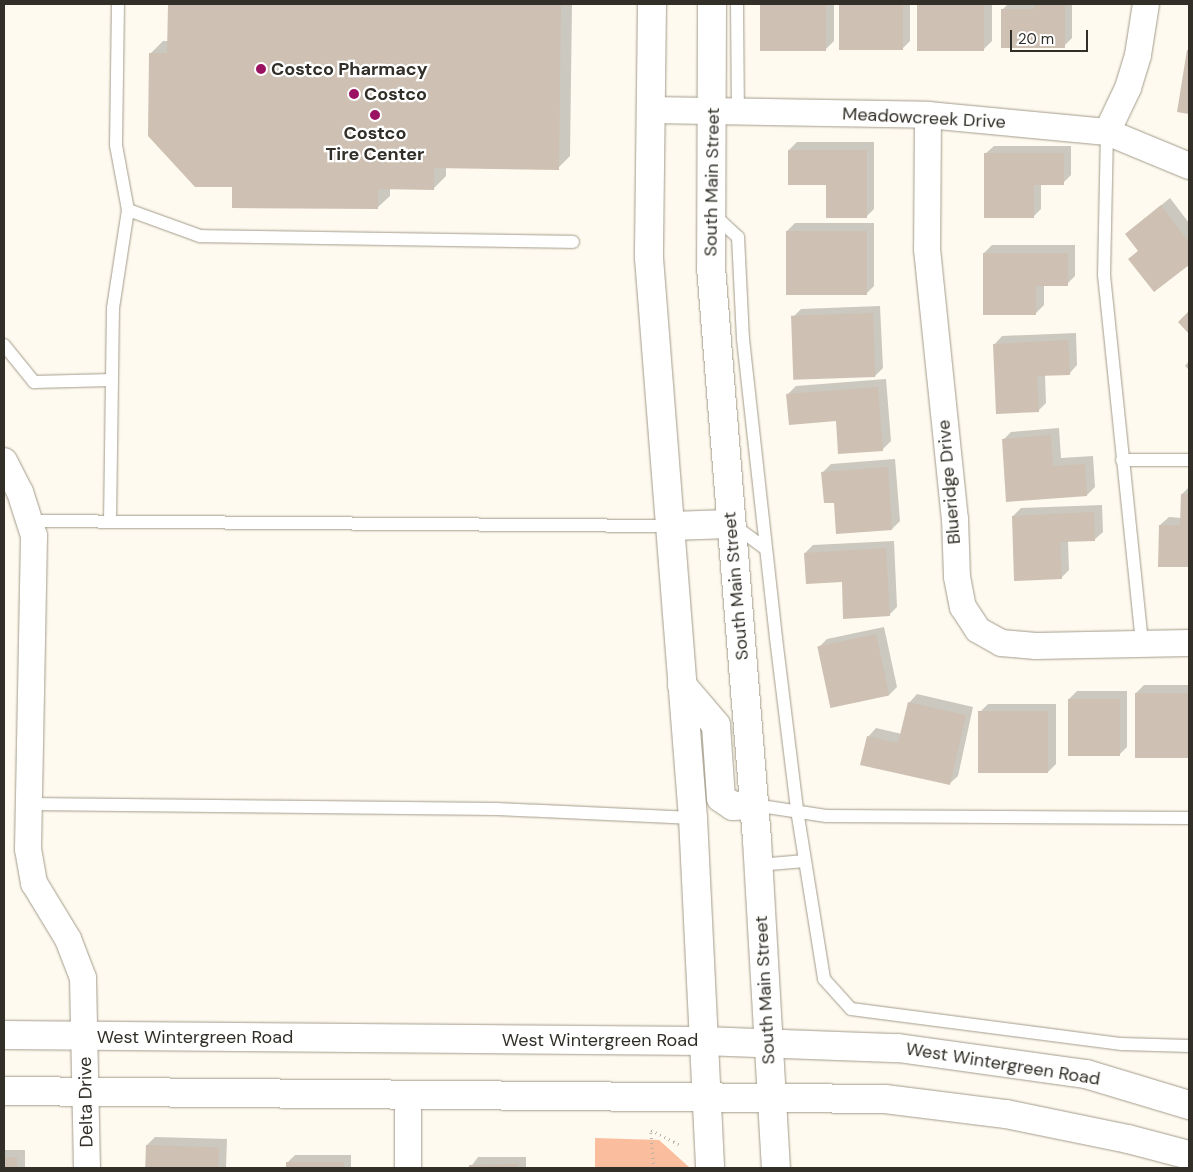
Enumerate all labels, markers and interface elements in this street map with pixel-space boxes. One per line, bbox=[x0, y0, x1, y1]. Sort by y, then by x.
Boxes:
scale bar bbox=[1013, 20, 1090, 52]
text: 20 m bbox=[1018, 29, 1054, 49]
place label: Costco Pharmacy bbox=[271, 58, 428, 80]
marker: Costco Pharmacy bbox=[255, 63, 267, 75]
place label: Costco bbox=[364, 83, 427, 105]
marker: Costco bbox=[348, 88, 360, 100]
street label: Meadowcreek Drive bbox=[842, 103, 1006, 133]
street label: South Main Street bbox=[700, 107, 724, 257]
marker: Costco Tire Center bbox=[369, 109, 381, 121]
place label: Costco Tire Center bbox=[326, 123, 424, 166]
street label: Blueridge Drive bbox=[933, 419, 965, 545]
street label: South Main Street bbox=[719, 511, 753, 661]
street label: South Main Street bbox=[750, 915, 780, 1065]
street label: West Wintergreen Road bbox=[97, 1026, 293, 1048]
street label: West Wintergreen Road bbox=[502, 1029, 698, 1051]
street label: West Wintergreen Road bbox=[904, 1038, 1102, 1090]
street label: Delta Drive bbox=[74, 1056, 98, 1148]

